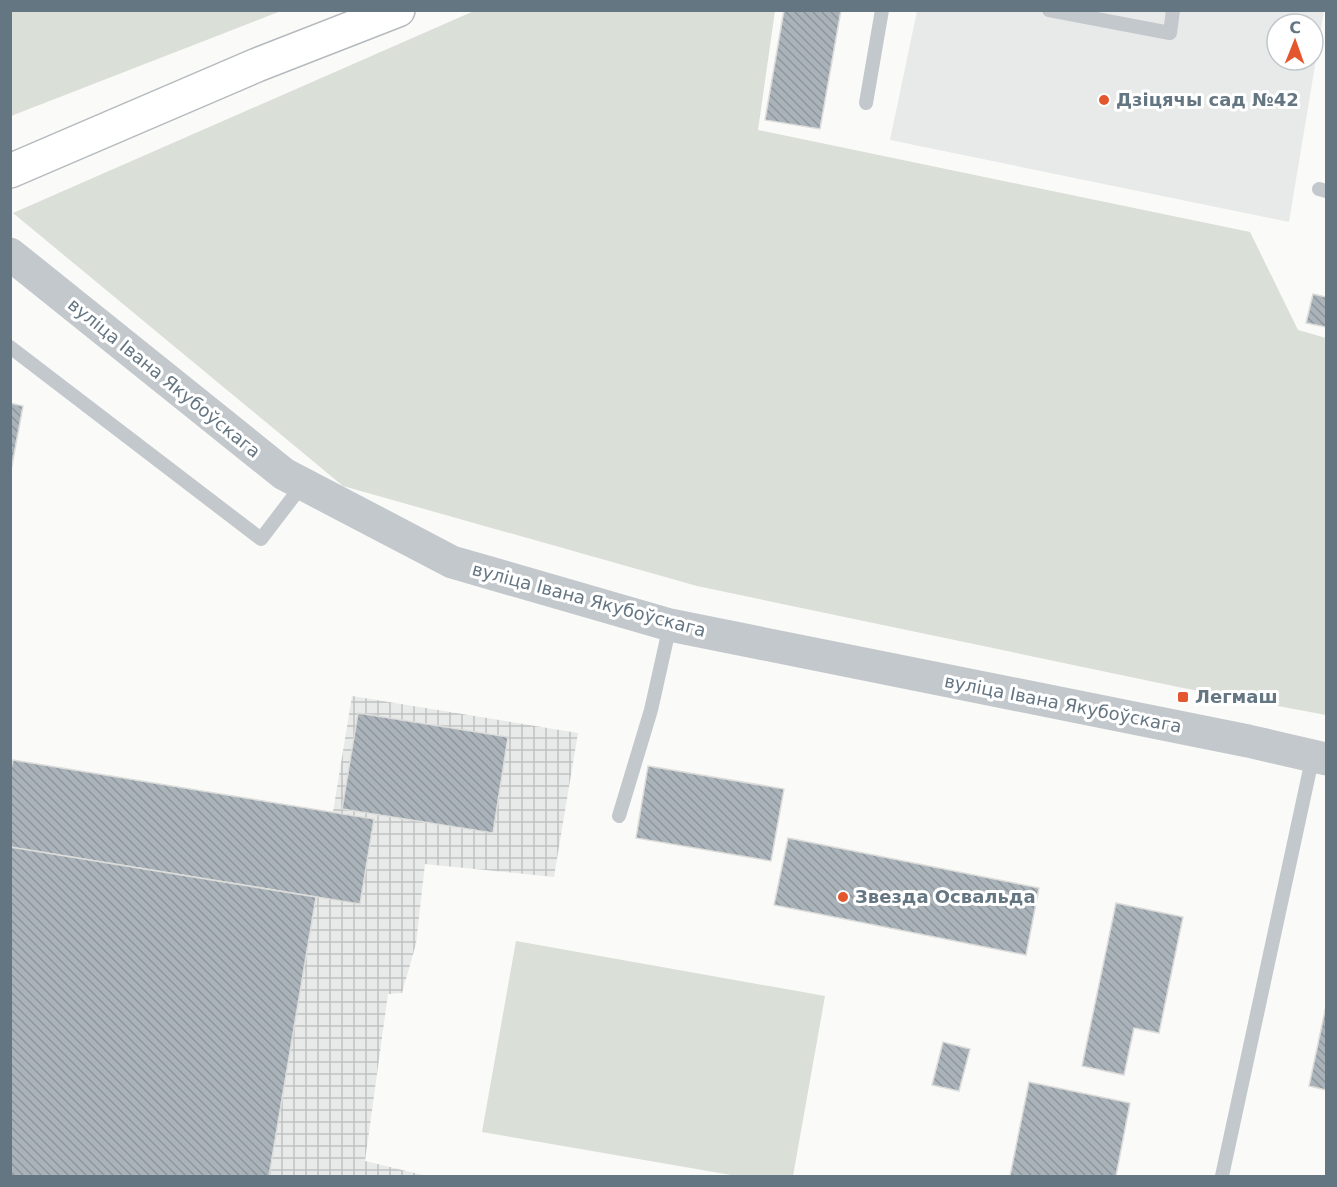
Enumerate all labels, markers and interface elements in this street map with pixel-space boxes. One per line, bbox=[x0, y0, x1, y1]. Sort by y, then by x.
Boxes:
north arrow bbox=[1265, 12, 1325, 72]
text: С bbox=[1289, 18, 1301, 37]
place label: Дзіцячы сад №42 bbox=[1116, 89, 1299, 110]
marker: Дзіцячы сад №42 bbox=[1097, 93, 1111, 107]
street label: вуліца Івана Якубоўскага bbox=[64, 294, 265, 462]
street label: вуліца Івана Якубоўскага bbox=[470, 558, 708, 641]
street label: вуліца Івана Якубоўскага bbox=[943, 670, 1184, 737]
place label: Легмаш bbox=[1195, 686, 1278, 707]
marker: Легмаш bbox=[1176, 690, 1190, 704]
place label: Звезда Освальда bbox=[855, 886, 1036, 907]
marker: Звезда Освальда bbox=[836, 890, 850, 904]

